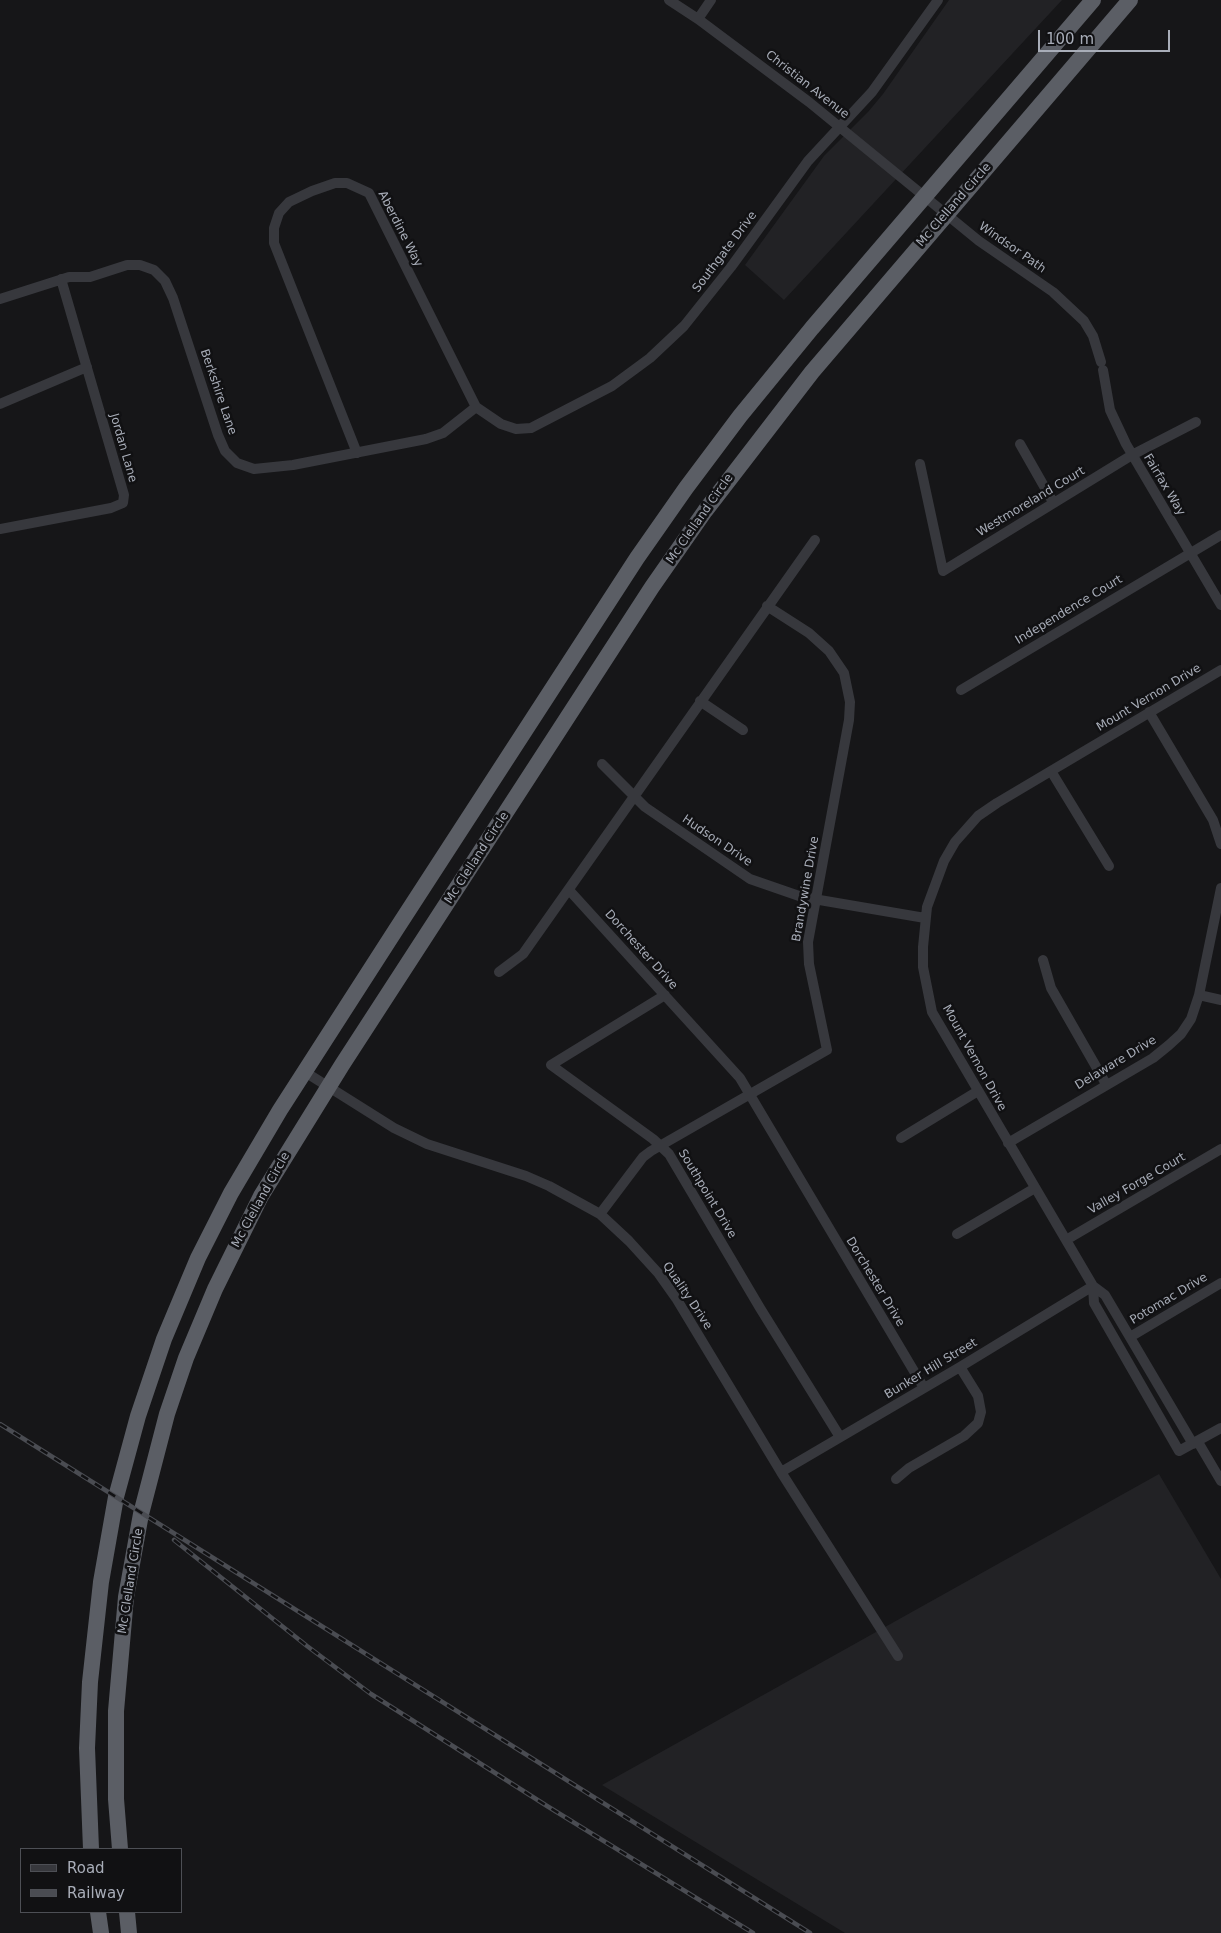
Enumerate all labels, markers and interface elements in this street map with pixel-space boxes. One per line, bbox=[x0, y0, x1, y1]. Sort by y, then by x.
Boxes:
scale bar bbox=[1041, 20, 1174, 52]
text: 100 m bbox=[1046, 30, 1094, 48]
street label: Christian Avenue bbox=[762, 48, 852, 122]
street label: Mc Clelland Circle bbox=[914, 160, 994, 250]
street label: Aberdine Way bbox=[375, 189, 425, 269]
street label: Southgate Drive bbox=[690, 209, 760, 295]
street label: Windsor Path bbox=[976, 219, 1048, 277]
street label: Berkshire Lane bbox=[197, 347, 239, 437]
street label: Jordan Lane bbox=[106, 412, 140, 484]
street label: Fairfax Way bbox=[1140, 452, 1188, 518]
street label: Westmoreland Court bbox=[974, 464, 1088, 540]
street label: Mc Clelland Circle bbox=[664, 471, 736, 567]
street label: Independence Court bbox=[1013, 572, 1125, 648]
street label: Mount Vernon Drive bbox=[1094, 661, 1204, 735]
street label: Mc Clelland Circle bbox=[442, 809, 512, 907]
street label: Hudson Drive bbox=[679, 812, 755, 870]
street label: Brandywine Drive bbox=[790, 835, 822, 943]
street label: Dorchester Drive bbox=[602, 907, 680, 993]
street label: Mount Vernon Drive bbox=[939, 1002, 1009, 1114]
street label: Delaware Drive bbox=[1073, 1033, 1159, 1093]
street label: Southpoint Drive bbox=[675, 1147, 739, 1241]
street label: Mc Clelland Circle bbox=[229, 1150, 293, 1250]
street label: Valley Forge Court bbox=[1086, 1150, 1188, 1218]
street label: Dorchester Drive bbox=[843, 1235, 907, 1329]
street label: Quality Drive bbox=[659, 1259, 715, 1333]
street label: Potomac Drive bbox=[1128, 1270, 1210, 1328]
street label: Bunker Hill Street bbox=[882, 1336, 980, 1402]
street label: Mc Clelland Circle bbox=[116, 1527, 146, 1635]
legend bbox=[20, 1848, 182, 1913]
text: Road bbox=[67, 1859, 105, 1877]
text: Railway bbox=[67, 1884, 125, 1902]

